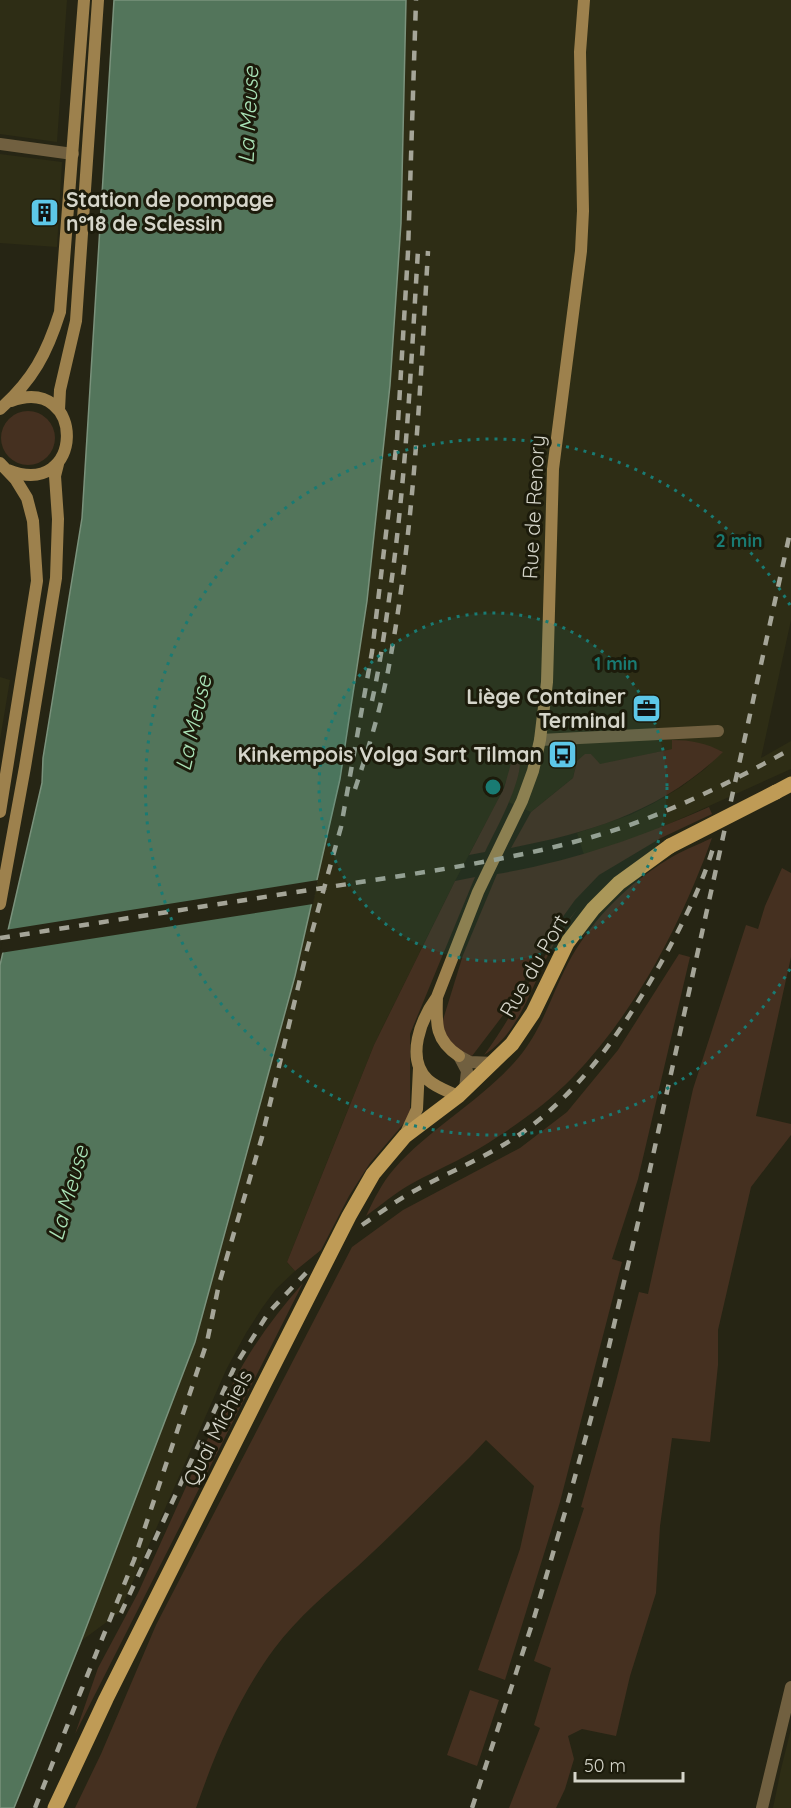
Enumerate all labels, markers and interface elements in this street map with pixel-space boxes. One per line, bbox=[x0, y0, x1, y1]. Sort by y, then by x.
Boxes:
water label: La Meuse bbox=[231, 64, 265, 164]
place label: Station de pompage n°18 de Sclessin bbox=[66, 186, 274, 236]
building icon: Station de pompage n°18 de Sclessin bbox=[29, 196, 61, 228]
street label: Rue de Renory bbox=[516, 434, 550, 580]
text: 2 min bbox=[716, 529, 762, 552]
text: 1 min bbox=[594, 652, 638, 675]
water label: La Meuse bbox=[168, 671, 218, 773]
place label: Liège Container Terminal bbox=[466, 683, 626, 733]
office icon: Liège Container Terminal bbox=[631, 693, 663, 725]
bus stop icon: Kinkempois Volga Sart Tilman bbox=[547, 739, 579, 771]
place label: Kinkempois Volga Sart Tilman bbox=[237, 741, 542, 767]
centre of rings bbox=[483, 777, 503, 797]
street label: Rue du Port bbox=[493, 909, 573, 1022]
water label: La Meuse bbox=[41, 1141, 95, 1243]
street label: Quai Michiels bbox=[177, 1365, 257, 1490]
scale bar bbox=[575, 1745, 683, 1783]
text: 50 m bbox=[584, 1754, 626, 1777]

